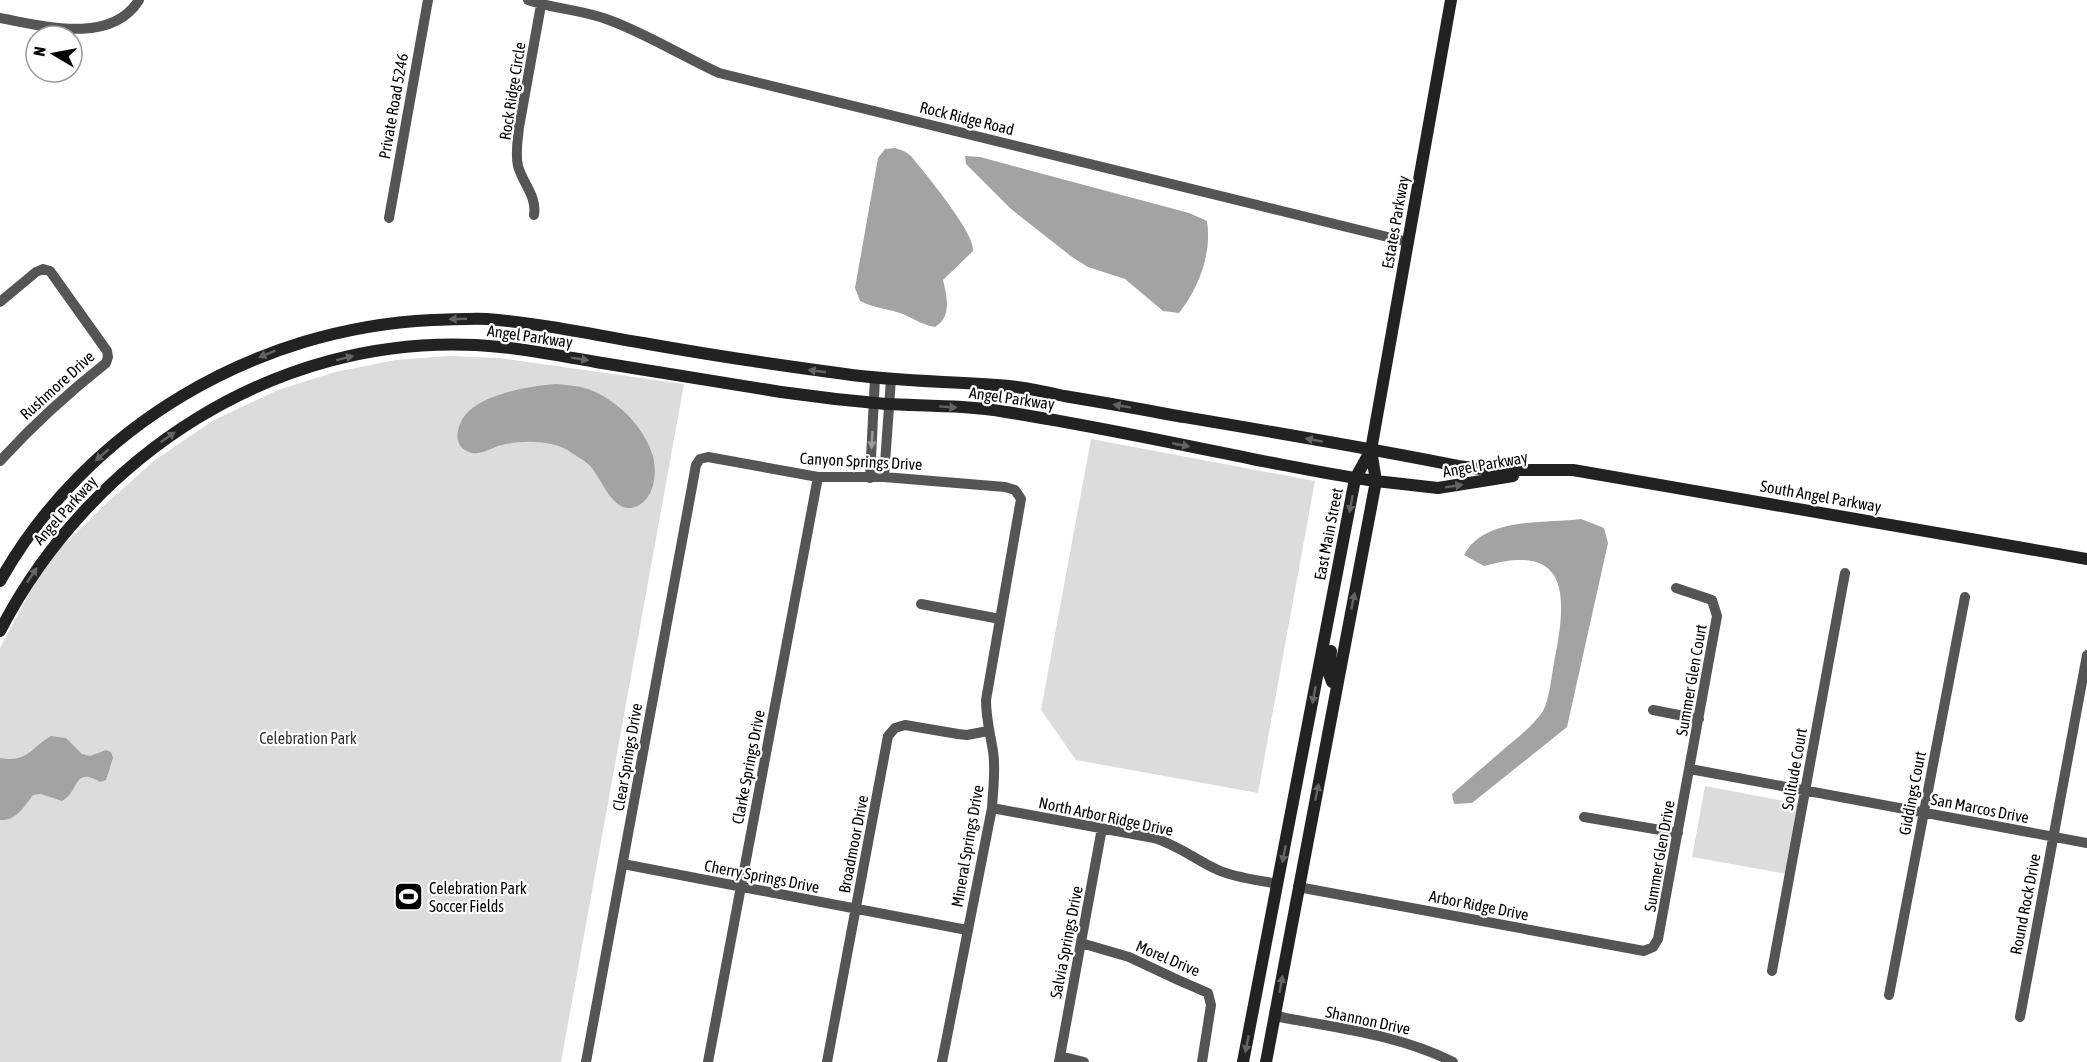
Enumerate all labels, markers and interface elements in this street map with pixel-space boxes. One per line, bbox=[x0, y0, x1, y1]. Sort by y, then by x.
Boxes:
north arrow bbox=[24, 24, 84, 84]
street label: Rock Ridge Circle bbox=[495, 41, 530, 141]
text: N bbox=[30, 45, 49, 58]
street label: Private Road 5246 bbox=[375, 52, 411, 160]
street label: Rock Ridge Road bbox=[918, 98, 1016, 139]
street label: Estates Parkway bbox=[1378, 174, 1413, 270]
one-way arrow bbox=[449, 315, 468, 324]
street label: Angel Parkway bbox=[486, 321, 574, 352]
street label: Rushmore Drive bbox=[16, 347, 98, 423]
one-way arrow bbox=[258, 349, 276, 359]
one-way arrow bbox=[336, 352, 354, 362]
one-way arrow bbox=[571, 355, 590, 364]
one-way arrow bbox=[807, 366, 826, 375]
street label: Angel Parkway bbox=[968, 383, 1056, 414]
one-way arrow bbox=[1112, 401, 1131, 410]
one-way arrow bbox=[938, 402, 957, 411]
one-way arrow bbox=[160, 431, 176, 443]
one-way arrow bbox=[867, 431, 876, 450]
one-way arrow bbox=[1304, 435, 1323, 444]
one-way arrow bbox=[1172, 441, 1191, 450]
one-way arrow bbox=[95, 448, 110, 461]
street label: Angel Parkway bbox=[1441, 448, 1529, 481]
street label: Canyon Springs Drive bbox=[799, 449, 923, 474]
street label: Angel Parkway bbox=[30, 472, 101, 549]
street label: South Angel Parkway bbox=[1759, 476, 1883, 517]
one-way arrow bbox=[1445, 481, 1464, 490]
street label: East Main Street bbox=[1310, 486, 1346, 582]
one-way arrow bbox=[1346, 494, 1355, 513]
one-way arrow bbox=[26, 567, 37, 583]
one-way arrow bbox=[1349, 591, 1358, 610]
street label: Summer Glen Court bbox=[1672, 622, 1710, 737]
one-way arrow bbox=[1309, 686, 1318, 705]
street label: Clear Springs Drive bbox=[609, 702, 646, 812]
street label: Clarke Springs Drive bbox=[728, 708, 769, 826]
street label: Solitude Court bbox=[1778, 726, 1810, 812]
park label: Celebration Park bbox=[259, 729, 357, 747]
street label: Giddings Court bbox=[1895, 749, 1930, 837]
one-way arrow bbox=[1312, 782, 1321, 801]
street label: Mineral Springs Drive bbox=[947, 783, 988, 909]
street label: San Marcos Drive bbox=[1930, 790, 2030, 826]
street label: North Arbor Ridge Drive bbox=[1037, 793, 1175, 840]
street label: Broadmoor Drive bbox=[835, 794, 871, 894]
street label: Summer Glen Drive bbox=[1640, 799, 1678, 913]
one-way arrow bbox=[1279, 844, 1288, 863]
street label: Round Rock Drive bbox=[2006, 852, 2044, 956]
street label: Cherry Springs Drive bbox=[703, 856, 821, 897]
place label: Celebration Park Soccer Fields bbox=[429, 879, 527, 915]
sports icon: Celebration Park Soccer Fields bbox=[392, 881, 424, 913]
street label: Salvia Springs Drive bbox=[1046, 884, 1087, 1000]
street label: Arbor Ridge Drive bbox=[1428, 887, 1530, 924]
street label: Morel Drive bbox=[1133, 936, 1203, 980]
one-way arrow bbox=[1277, 974, 1286, 993]
street label: Shannon Drive bbox=[1324, 1002, 1412, 1038]
one-way arrow bbox=[1242, 1035, 1251, 1054]

